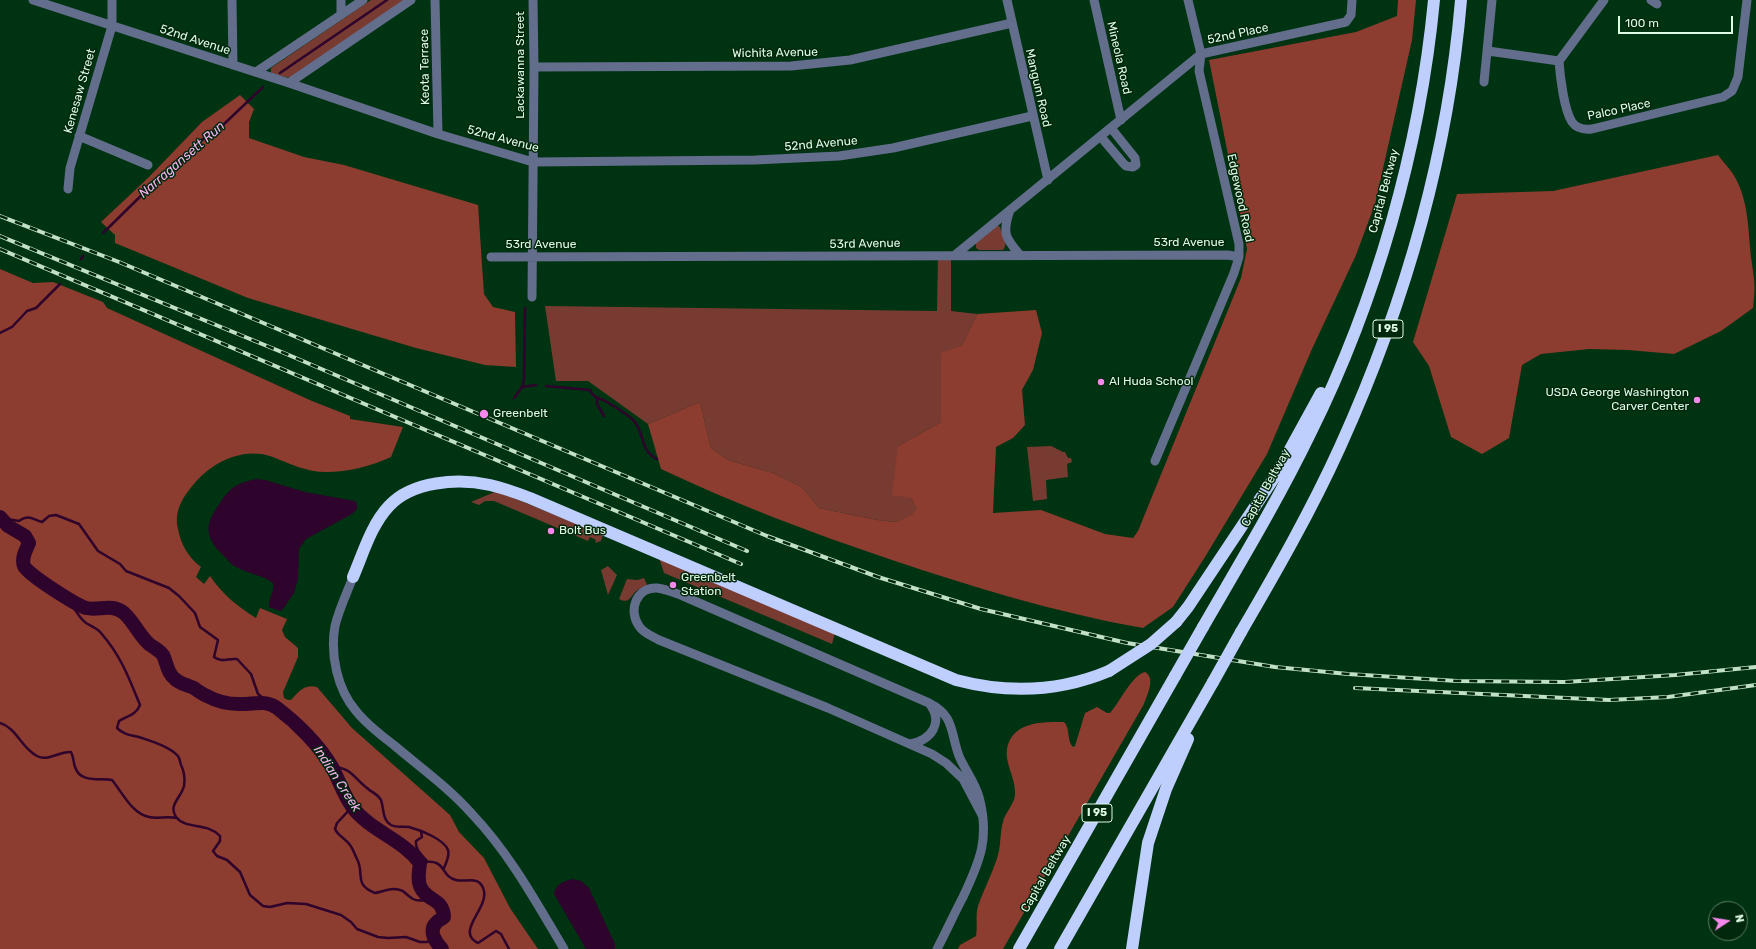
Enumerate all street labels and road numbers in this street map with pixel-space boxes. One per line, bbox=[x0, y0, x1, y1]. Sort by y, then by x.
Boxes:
street label: Lackawanna Street bbox=[514, 11, 528, 119]
street label: Mineola Road bbox=[1104, 20, 1134, 96]
street label: 52nd Place bbox=[1206, 21, 1270, 47]
street label: 52nd Avenue bbox=[158, 22, 232, 58]
street label: Keota Terrace bbox=[417, 29, 433, 105]
street label: Wichita Avenue bbox=[732, 45, 818, 61]
street label: Kenesaw Street bbox=[61, 47, 99, 135]
street label: Mangum Road bbox=[1022, 47, 1054, 129]
street label: Palco Place bbox=[1586, 96, 1652, 124]
street label: 52nd Avenue bbox=[466, 123, 540, 155]
street label: 52nd Avenue bbox=[784, 134, 858, 154]
street label: Capital Beltway bbox=[1366, 147, 1402, 235]
street label: Edgewood Road bbox=[1224, 153, 1256, 243]
street label: 53rd Avenue bbox=[829, 236, 901, 252]
street label: 53rd Avenue bbox=[1154, 236, 1224, 250]
street label: 53rd Avenue bbox=[506, 238, 576, 252]
road number: I 95 bbox=[1373, 320, 1403, 338]
street label: Capital Beltway bbox=[1239, 447, 1293, 529]
road number: I 95 bbox=[1082, 804, 1112, 822]
street label: Capital Beltway bbox=[1018, 833, 1074, 915]

